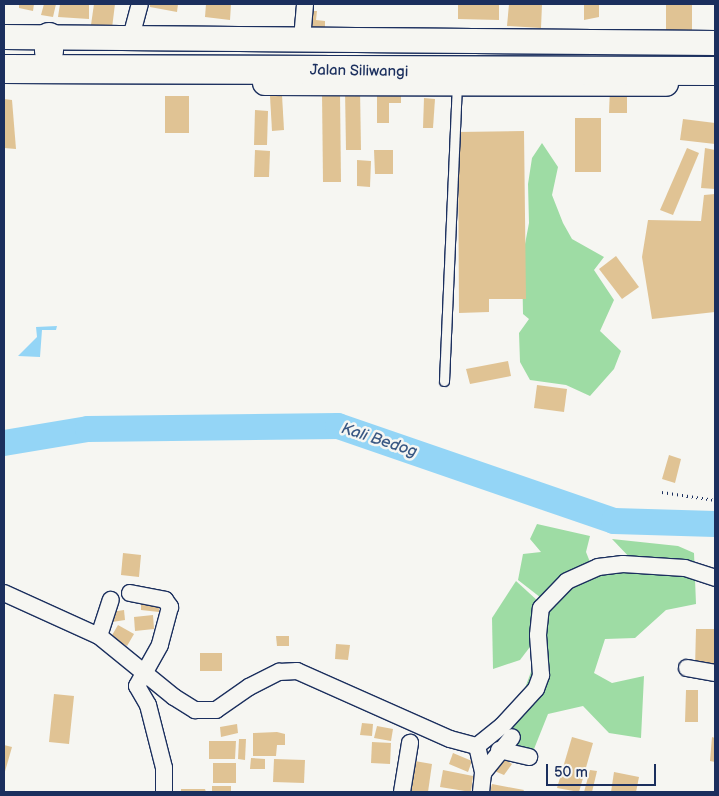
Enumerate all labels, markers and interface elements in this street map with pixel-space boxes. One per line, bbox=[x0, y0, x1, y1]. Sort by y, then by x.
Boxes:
street label: Jalan Siliwangi bbox=[309, 61, 409, 81]
water label: Kali Bedog bbox=[339, 420, 419, 462]
scale bar bbox=[549, 754, 659, 786]
text: 50 m bbox=[554, 763, 588, 782]

